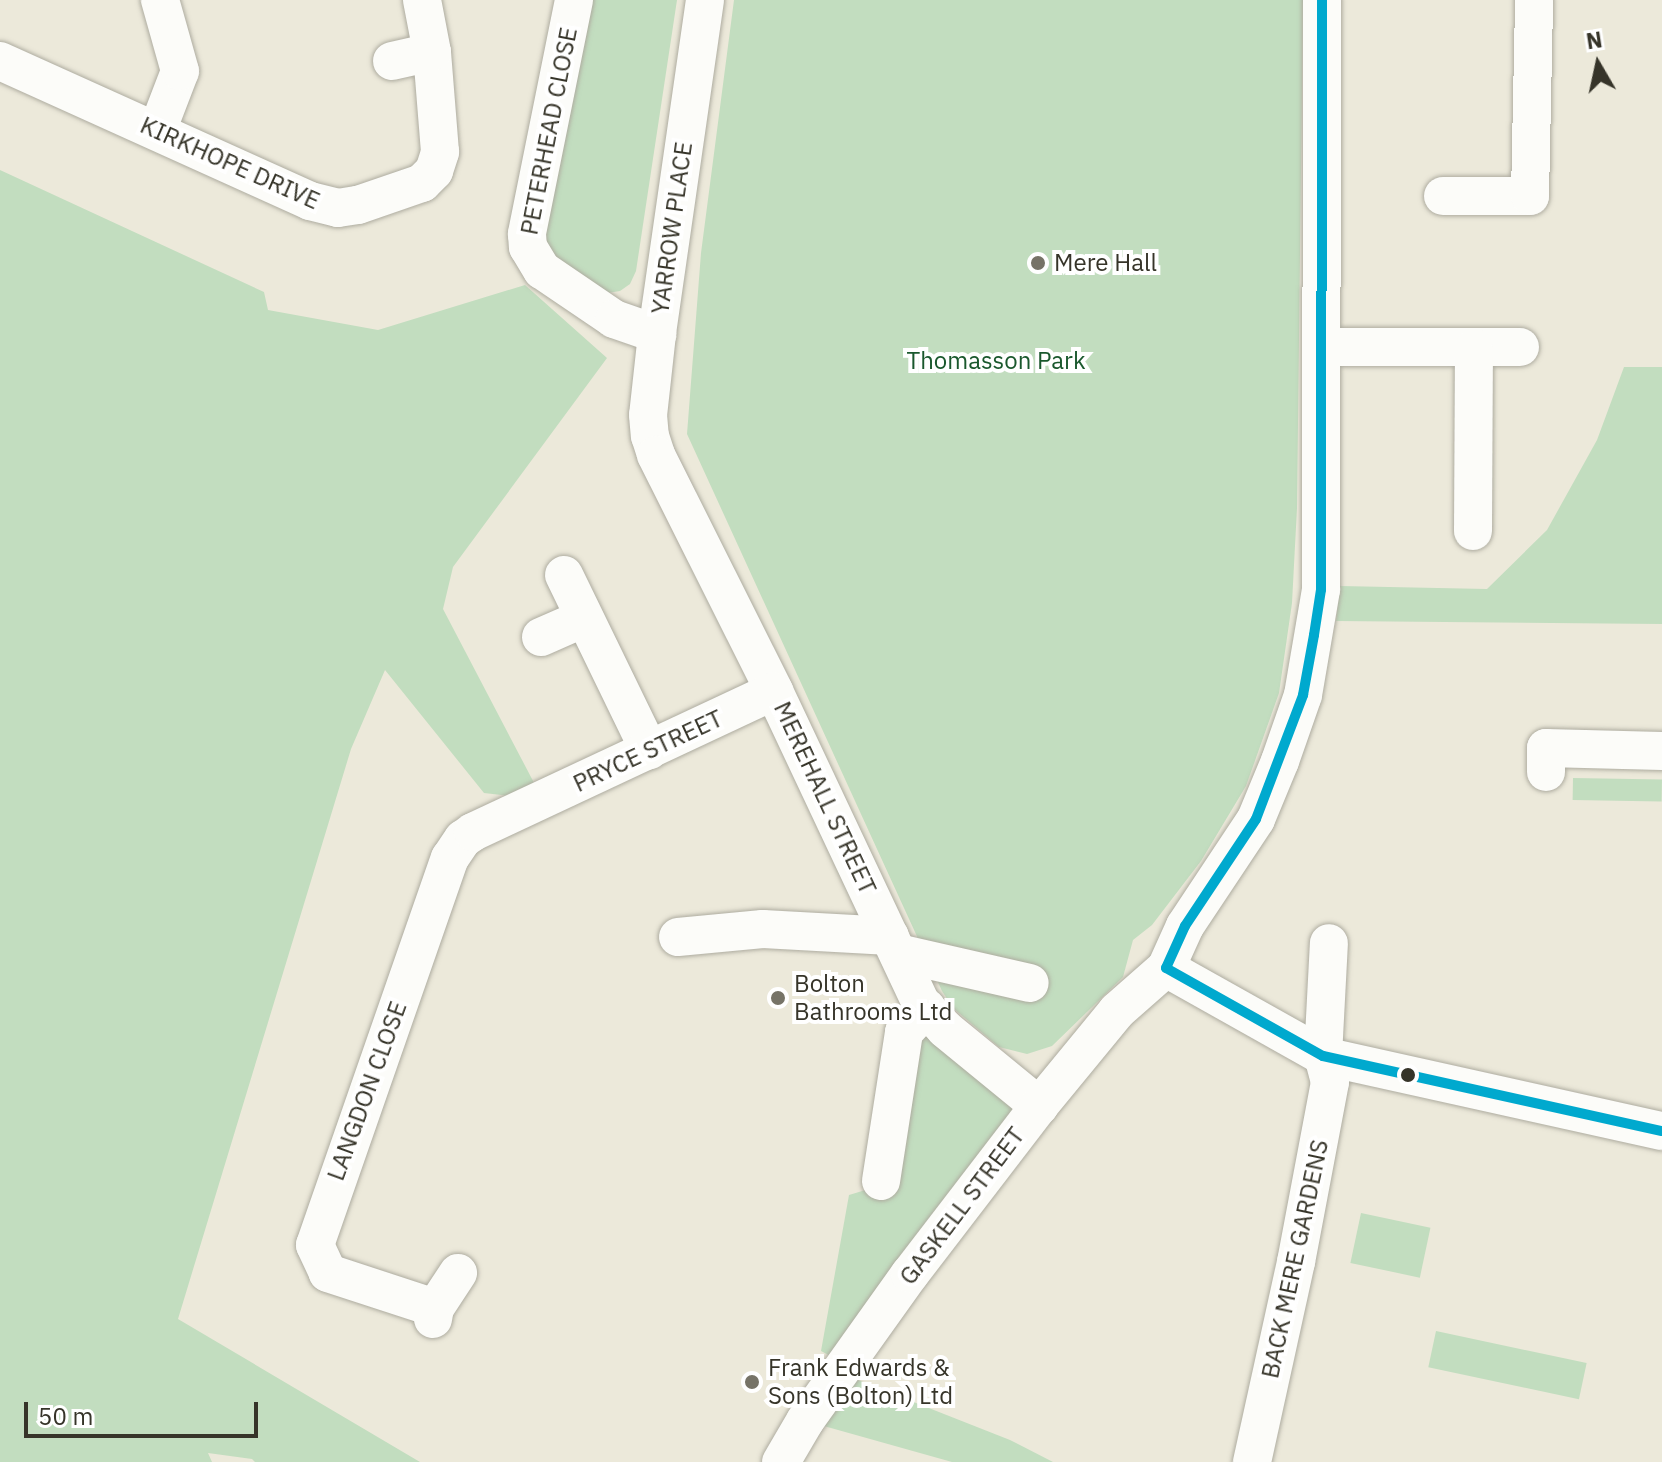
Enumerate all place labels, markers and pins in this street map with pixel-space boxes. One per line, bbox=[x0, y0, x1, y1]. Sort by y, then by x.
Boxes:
place label: Mere Hall bbox=[1054, 249, 1157, 277]
marker: Mere Hall bbox=[1029, 254, 1047, 272]
place label: Bolton Bathrooms Ltd bbox=[794, 970, 952, 1026]
marker: Bolton Bathrooms Ltd bbox=[769, 989, 787, 1007]
unlabelled marker bbox=[1400, 1067, 1416, 1083]
place label: Frank Edwards & Sons (Bolton) Ltd bbox=[768, 1354, 953, 1410]
marker: Frank Edwards & Sons (Bolton) Ltd bbox=[743, 1373, 761, 1391]

